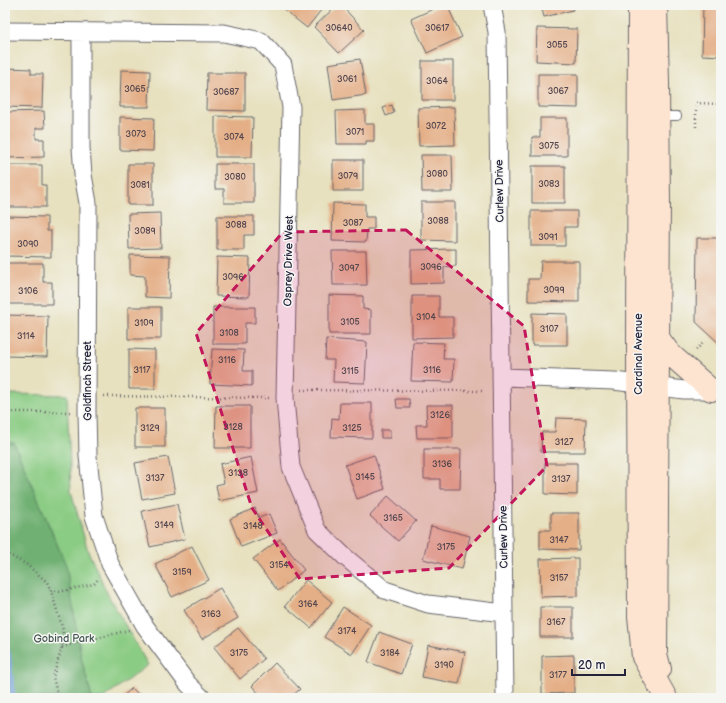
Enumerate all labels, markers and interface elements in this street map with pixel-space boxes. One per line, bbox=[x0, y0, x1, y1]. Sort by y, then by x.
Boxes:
house number: 30640 bbox=[325, 23, 353, 34]
house number: 30617 bbox=[425, 23, 450, 34]
house number: 3055 bbox=[546, 40, 568, 51]
house number: 3061 bbox=[337, 74, 357, 85]
house number: 3064 bbox=[426, 76, 448, 87]
house number: 3065 bbox=[124, 84, 146, 95]
house number: 3067 bbox=[548, 86, 569, 97]
house number: 30687 bbox=[213, 87, 240, 98]
house number: 3072 bbox=[426, 121, 447, 132]
house number: 3071 bbox=[346, 127, 364, 138]
house number: 3073 bbox=[126, 129, 147, 140]
house number: 3074 bbox=[224, 132, 245, 143]
house number: 3075 bbox=[539, 141, 559, 152]
street label: Curlew Drive bbox=[492, 159, 507, 223]
house number: 3080 bbox=[426, 169, 448, 180]
house number: 3079 bbox=[338, 171, 358, 182]
house number: 3080 bbox=[224, 172, 246, 183]
house number: 3083 bbox=[538, 179, 560, 190]
house number: 3081 bbox=[130, 180, 150, 191]
street label: Osprey Drive West bbox=[281, 215, 296, 306]
house number: 3088 bbox=[427, 216, 449, 227]
house number: 3087 bbox=[343, 218, 364, 229]
house number: 3088 bbox=[225, 220, 247, 231]
house number: 3089 bbox=[134, 226, 156, 237]
house number: 3091 bbox=[538, 232, 558, 243]
house number: 3090 bbox=[17, 239, 39, 250]
house number: 3096 bbox=[420, 262, 442, 273]
house number: 3097 bbox=[339, 263, 360, 274]
house number: 3096 bbox=[222, 272, 244, 283]
house number: 3099 bbox=[543, 285, 565, 296]
house number: 3106 bbox=[18, 286, 38, 297]
house number: 3104 bbox=[416, 312, 436, 323]
street label: Cardinal Avenue bbox=[632, 313, 645, 395]
house number: 3105 bbox=[340, 317, 360, 328]
house number: 3109 bbox=[134, 318, 154, 329]
house number: 3107 bbox=[540, 324, 559, 335]
house number: 3108 bbox=[219, 328, 239, 339]
house number: 3114 bbox=[17, 331, 36, 342]
street label: Goldfinch Street bbox=[81, 341, 94, 421]
house number: 3116 bbox=[218, 355, 236, 366]
house number: 3117 bbox=[134, 365, 151, 376]
house number: 3116 bbox=[423, 365, 441, 376]
house number: 3115 bbox=[341, 366, 359, 377]
house number: 3126 bbox=[430, 410, 450, 421]
house number: 3128 bbox=[223, 422, 243, 433]
house number: 3129 bbox=[140, 423, 160, 434]
house number: 3125 bbox=[342, 423, 362, 434]
house number: 3127 bbox=[555, 437, 574, 448]
house number: 3136 bbox=[432, 459, 453, 470]
house number: 3138 bbox=[228, 468, 248, 479]
house number: 3145 bbox=[355, 472, 375, 483]
house number: 3137 bbox=[146, 473, 165, 484]
house number: 3137 bbox=[552, 474, 571, 485]
street label: Curlew Drive bbox=[496, 505, 511, 569]
house number: 3165 bbox=[383, 513, 403, 524]
house number: 3149 bbox=[154, 520, 174, 531]
house number: 3148 bbox=[243, 521, 263, 532]
house number: 3147 bbox=[550, 535, 569, 546]
house number: 3175 bbox=[437, 542, 455, 553]
house number: 3154 bbox=[269, 560, 289, 571]
house number: 3159 bbox=[172, 567, 192, 578]
house number: 3157 bbox=[550, 573, 569, 584]
house number: 3164 bbox=[298, 599, 319, 610]
house number: 3163 bbox=[201, 609, 221, 620]
house number: 3167 bbox=[547, 617, 566, 628]
house number: 3174 bbox=[338, 626, 357, 637]
park label: Gobind Park bbox=[34, 632, 95, 645]
house number: 3175 bbox=[230, 648, 248, 659]
house number: 3184 bbox=[380, 648, 400, 659]
scale bar bbox=[572, 651, 625, 677]
text: 20 m bbox=[578, 658, 605, 673]
house number: 3190 bbox=[434, 660, 454, 671]
house number: 3177 bbox=[549, 670, 568, 681]

